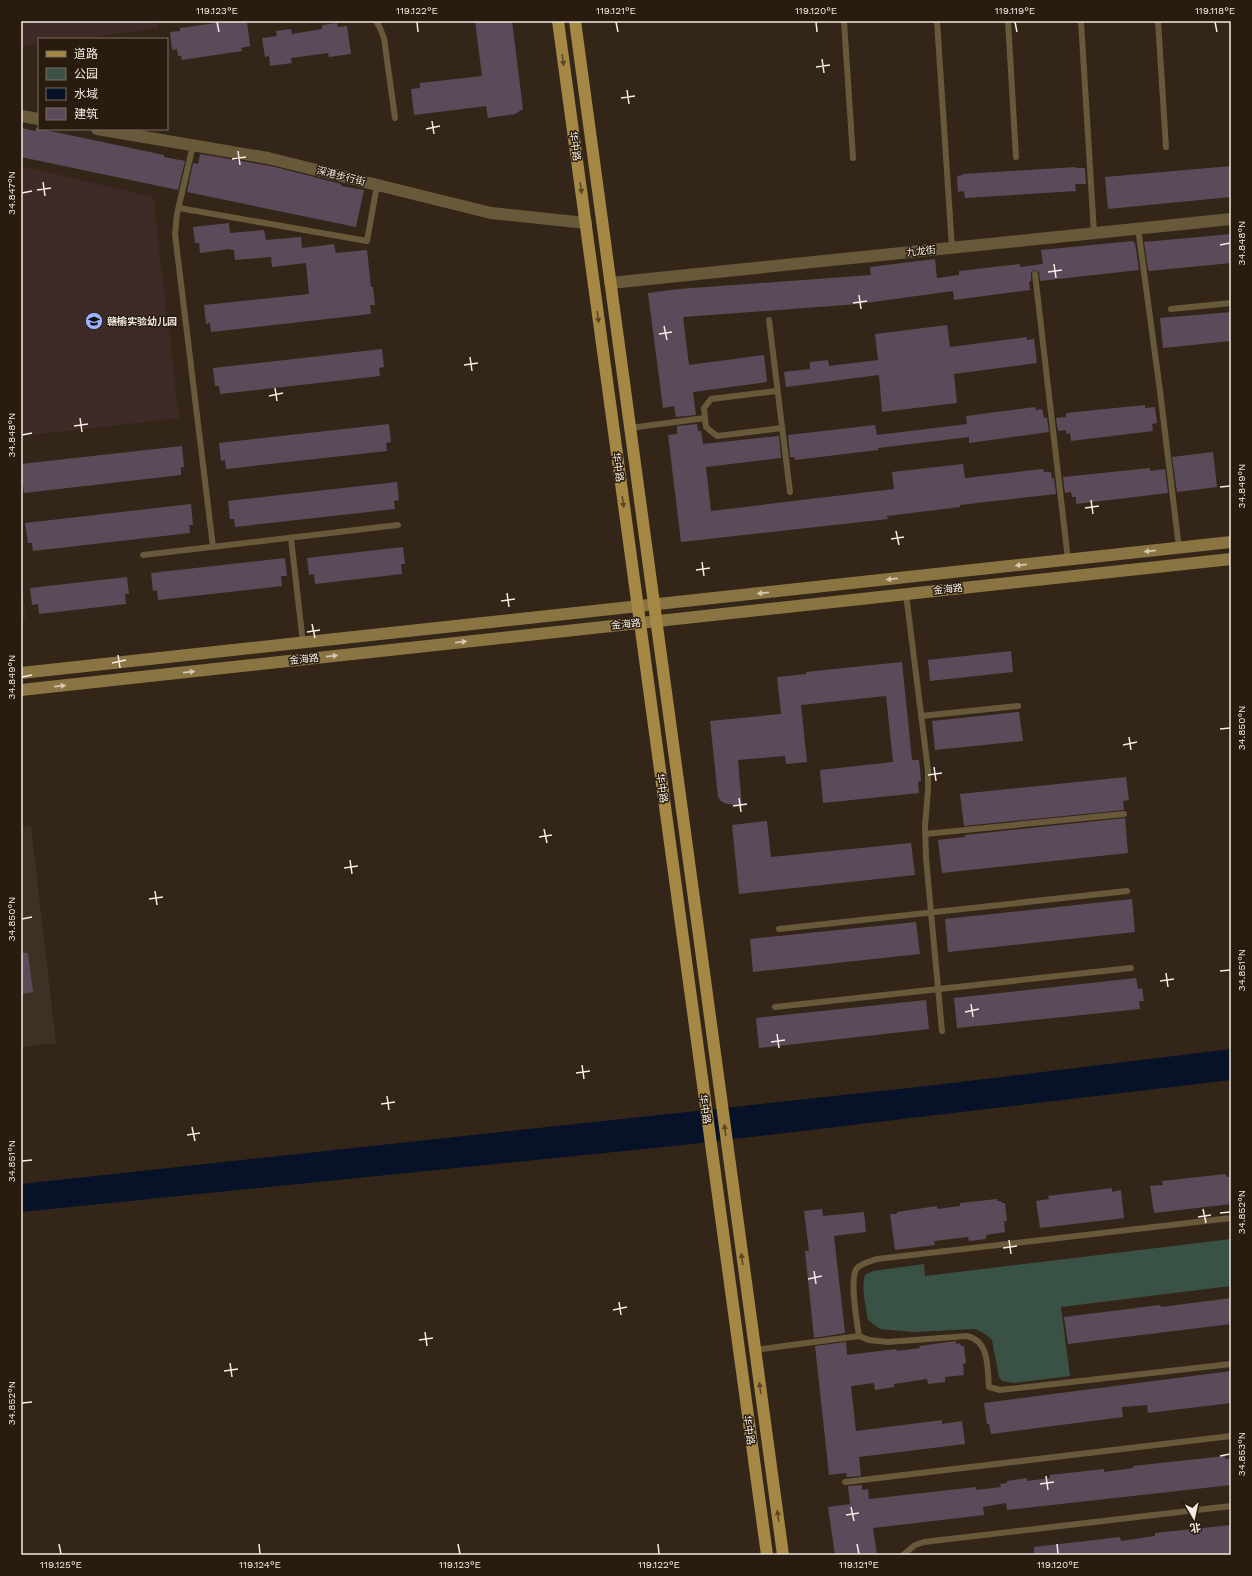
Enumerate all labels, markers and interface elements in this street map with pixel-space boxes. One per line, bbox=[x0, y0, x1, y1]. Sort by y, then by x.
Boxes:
text: 119.123°E bbox=[196, 5, 238, 16]
text: 119.122°E bbox=[396, 5, 438, 16]
text: 119.121°E bbox=[596, 5, 636, 16]
text: 119.120°E bbox=[795, 5, 837, 16]
text: 119.119°E bbox=[995, 5, 1035, 16]
text: 119.118°E bbox=[1195, 5, 1235, 16]
legend bbox=[38, 38, 168, 130]
text: 道路 bbox=[74, 47, 98, 61]
one-way arrow bbox=[560, 54, 566, 66]
text: 公园 bbox=[74, 67, 98, 81]
text: 水域 bbox=[74, 87, 98, 101]
text: 建筑 bbox=[74, 107, 98, 121]
street label: 华中路 bbox=[567, 130, 583, 162]
street label: 深港步行街 bbox=[315, 165, 367, 187]
text: 34.847°N bbox=[6, 171, 17, 215]
one-way arrow bbox=[578, 182, 584, 195]
text: 34.848°N bbox=[1236, 221, 1247, 265]
street label: 九龙街 bbox=[906, 244, 936, 258]
school or university icon: 赣榆实验幼儿园 bbox=[84, 311, 104, 331]
one-way arrow bbox=[595, 311, 601, 323]
place label: 赣榆实验幼儿园 bbox=[107, 315, 177, 327]
text: 34.848°N bbox=[6, 413, 17, 457]
street label: 华中路 bbox=[610, 451, 626, 483]
text: 34.849°N bbox=[1236, 464, 1247, 508]
one-way arrow bbox=[620, 496, 626, 508]
one-way arrow bbox=[1144, 547, 1157, 554]
one-way arrow bbox=[1015, 562, 1027, 568]
one-way arrow bbox=[886, 576, 898, 582]
street label: 金海路 bbox=[933, 582, 963, 596]
one-way arrow bbox=[757, 590, 769, 596]
street label: 金海路 bbox=[611, 617, 641, 631]
one-way arrow bbox=[455, 639, 467, 645]
street label: 金海路 bbox=[289, 652, 319, 666]
one-way arrow bbox=[326, 653, 338, 659]
text: 34.849°N bbox=[6, 655, 17, 699]
one-way arrow bbox=[183, 668, 195, 675]
one-way arrow bbox=[54, 683, 66, 689]
text: 34.850°N bbox=[1236, 706, 1247, 750]
street label: 华中路 bbox=[654, 772, 670, 804]
text: 34.850°N bbox=[6, 897, 17, 941]
text: 34.851°N bbox=[1236, 949, 1247, 991]
street label: 华中路 bbox=[697, 1093, 713, 1125]
one-way arrow bbox=[722, 1124, 728, 1136]
text: 34.851°N bbox=[6, 1140, 17, 1182]
text: 34.852°N bbox=[1236, 1190, 1247, 1234]
one-way arrow bbox=[739, 1253, 745, 1265]
text: 34.852°N bbox=[6, 1381, 17, 1425]
one-way arrow bbox=[757, 1382, 763, 1394]
street label: 华中路 bbox=[741, 1414, 757, 1446]
text: 34.853°N bbox=[1236, 1432, 1247, 1476]
north arrow bbox=[1174, 1498, 1214, 1538]
one-way arrow bbox=[775, 1510, 781, 1522]
text: 北 bbox=[1189, 1520, 1202, 1535]
text: 119.125°E bbox=[40, 1559, 82, 1570]
text: 119.124°E bbox=[239, 1559, 281, 1570]
text: 119.123°E bbox=[439, 1559, 481, 1570]
text: 119.122°E bbox=[638, 1559, 680, 1570]
text: 119.121°E bbox=[839, 1559, 879, 1570]
text: 119.120°E bbox=[1037, 1559, 1079, 1570]

